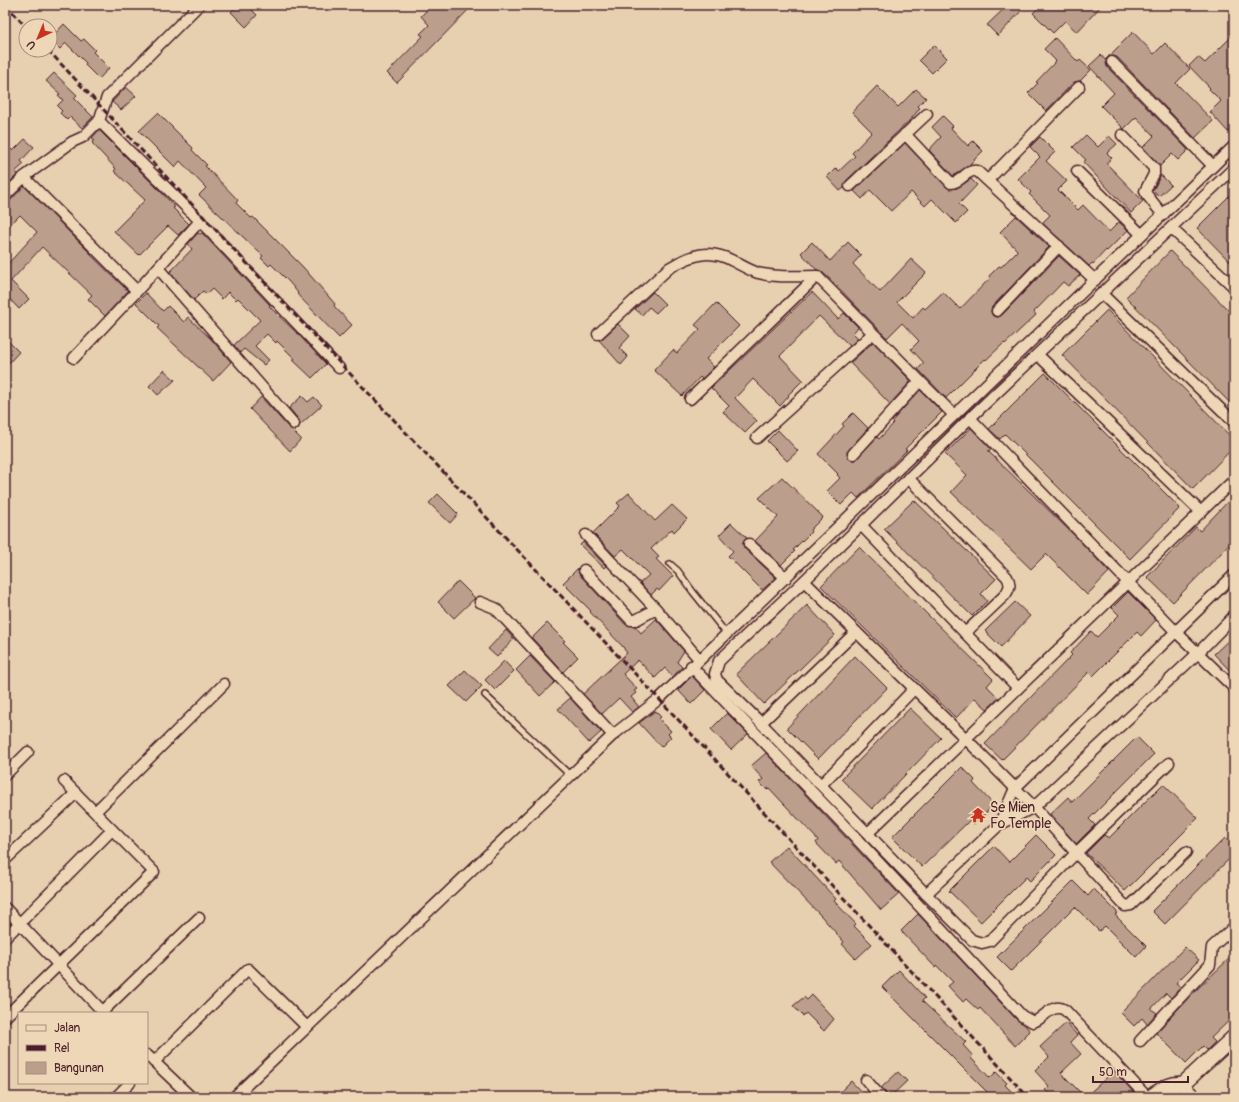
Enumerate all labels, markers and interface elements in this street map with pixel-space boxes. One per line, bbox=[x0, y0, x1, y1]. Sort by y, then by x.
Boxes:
north arrow bbox=[18, 18, 58, 58]
text: U bbox=[24, 38, 39, 52]
place label: Se Mien Fo Temple bbox=[990, 799, 1051, 832]
temple icon: Se Mien Fo Temple bbox=[969, 806, 987, 824]
legend bbox=[18, 1012, 148, 1084]
text: Jalan bbox=[54, 1021, 80, 1036]
text: Rel bbox=[54, 1041, 70, 1056]
scale bar bbox=[1093, 1058, 1188, 1084]
text: Bangunan bbox=[54, 1061, 104, 1076]
text: 50 m bbox=[1099, 1065, 1127, 1080]

